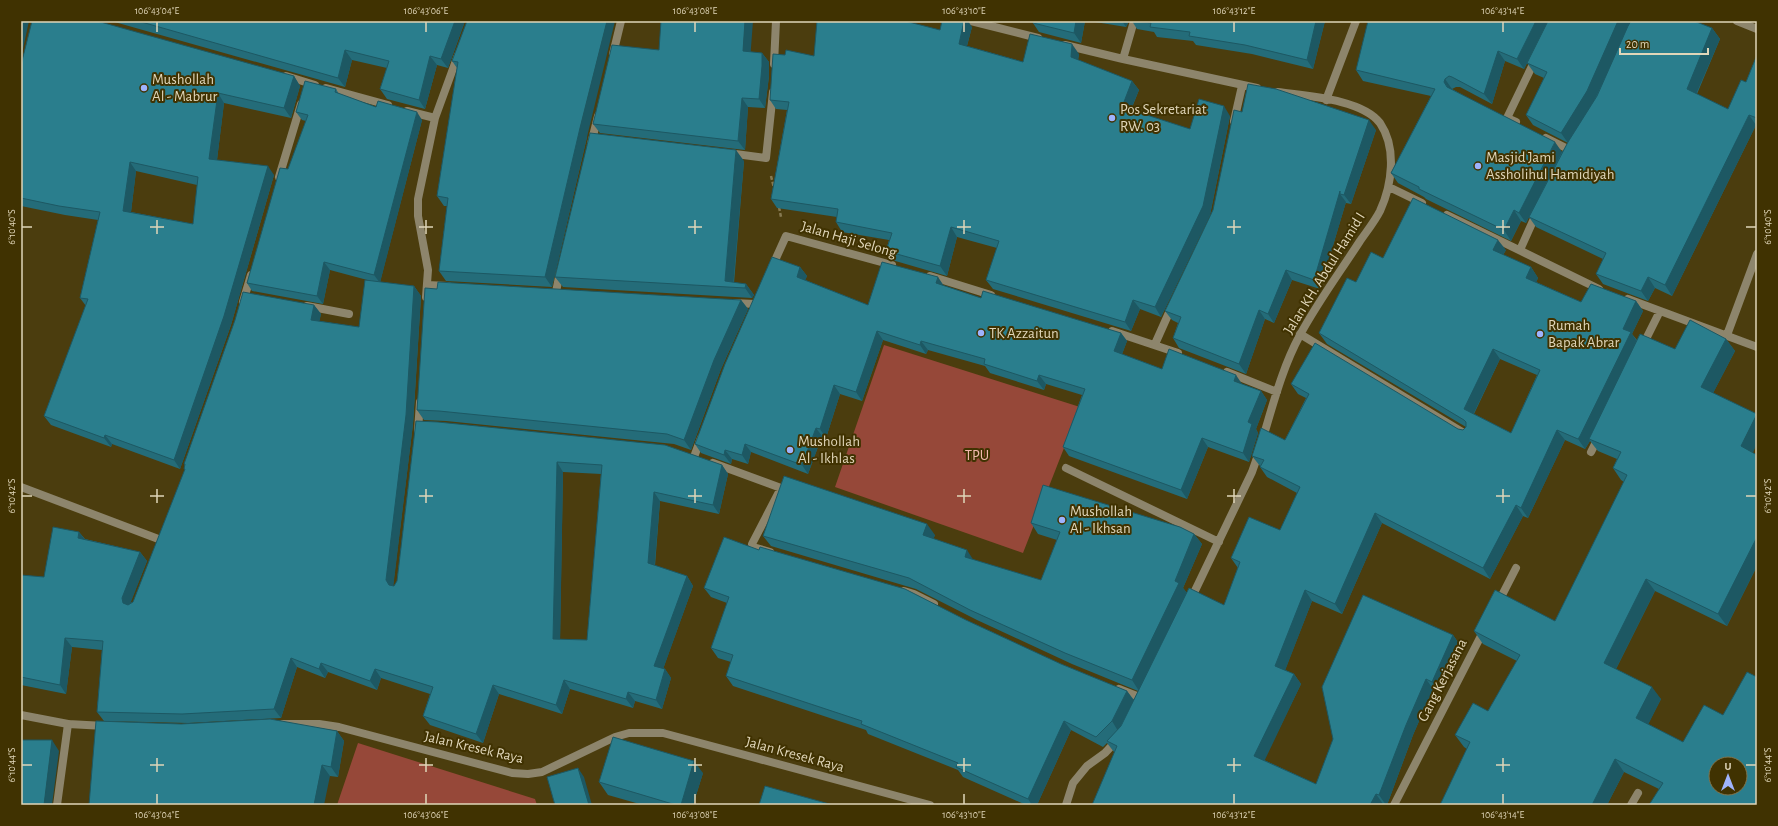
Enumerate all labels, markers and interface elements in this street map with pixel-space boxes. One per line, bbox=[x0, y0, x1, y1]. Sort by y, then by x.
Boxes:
text: 106°43'04"E bbox=[135, 6, 180, 16]
text: 106°43'06"E bbox=[404, 6, 448, 16]
text: 106°43'08"E bbox=[673, 6, 717, 16]
text: 106°43'10"E bbox=[942, 6, 986, 16]
text: 106°43'12"E bbox=[1213, 6, 1255, 16]
text: 106°43'14"E bbox=[1482, 6, 1525, 16]
scale bar bbox=[1620, 30, 1708, 56]
text: 20 m bbox=[1626, 38, 1649, 50]
place label: Mushollah Al - Mabrur bbox=[152, 72, 217, 104]
marker: Mushollah Al - Mabrur bbox=[139, 83, 149, 93]
place label: Pos Sekretariat RW. 03 bbox=[1120, 102, 1207, 134]
marker: Pos Sekretariat RW. 03 bbox=[1107, 113, 1117, 123]
place label: Masjid Jami Assholihul Hamidiyah bbox=[1486, 150, 1615, 182]
marker: Masjid Jami Assholihul Hamidiyah bbox=[1473, 161, 1483, 171]
text: 6°10'40"S bbox=[7, 209, 17, 245]
text: 6°10'40"S bbox=[1763, 209, 1773, 245]
street label: Jalan KH. Abdul Hamid I bbox=[1281, 210, 1368, 337]
street label: Jalan Haji Selong bbox=[799, 219, 899, 260]
place label: Rumah Bapak Abrar bbox=[1548, 318, 1620, 350]
place label: TK Azzaitun bbox=[989, 326, 1059, 341]
marker: TK Azzaitun bbox=[976, 328, 986, 338]
marker: Rumah Bapak Abrar bbox=[1535, 329, 1545, 339]
place label: Mushollah Al - Ikhlas bbox=[798, 434, 860, 466]
marker: Mushollah Al - Ikhlas bbox=[785, 445, 795, 455]
park label: TPU bbox=[965, 448, 989, 463]
text: 6°10'42"S bbox=[7, 478, 17, 513]
text: 6°10'42"S bbox=[1763, 478, 1773, 513]
place label: Mushollah Al - Ikhsan bbox=[1070, 504, 1132, 536]
marker: Mushollah Al - Ikhsan bbox=[1057, 515, 1067, 525]
street label: Gang Kerjasana bbox=[1415, 636, 1470, 724]
street label: Jalan Kresek Raya bbox=[423, 729, 525, 766]
street label: Jalan Kresek Raya bbox=[744, 734, 846, 775]
text: 6°10'44"S bbox=[7, 747, 17, 783]
text: 6°10'44"S bbox=[1763, 747, 1773, 783]
north arrow bbox=[1708, 756, 1748, 796]
text: U bbox=[1724, 761, 1732, 772]
text: 106°43'04"E bbox=[135, 810, 180, 820]
text: 106°43'06"E bbox=[404, 810, 448, 820]
text: 106°43'08"E bbox=[673, 810, 717, 820]
text: 106°43'10"E bbox=[942, 810, 986, 820]
text: 106°43'12"E bbox=[1213, 810, 1255, 820]
text: 106°43'14"E bbox=[1482, 810, 1525, 820]

